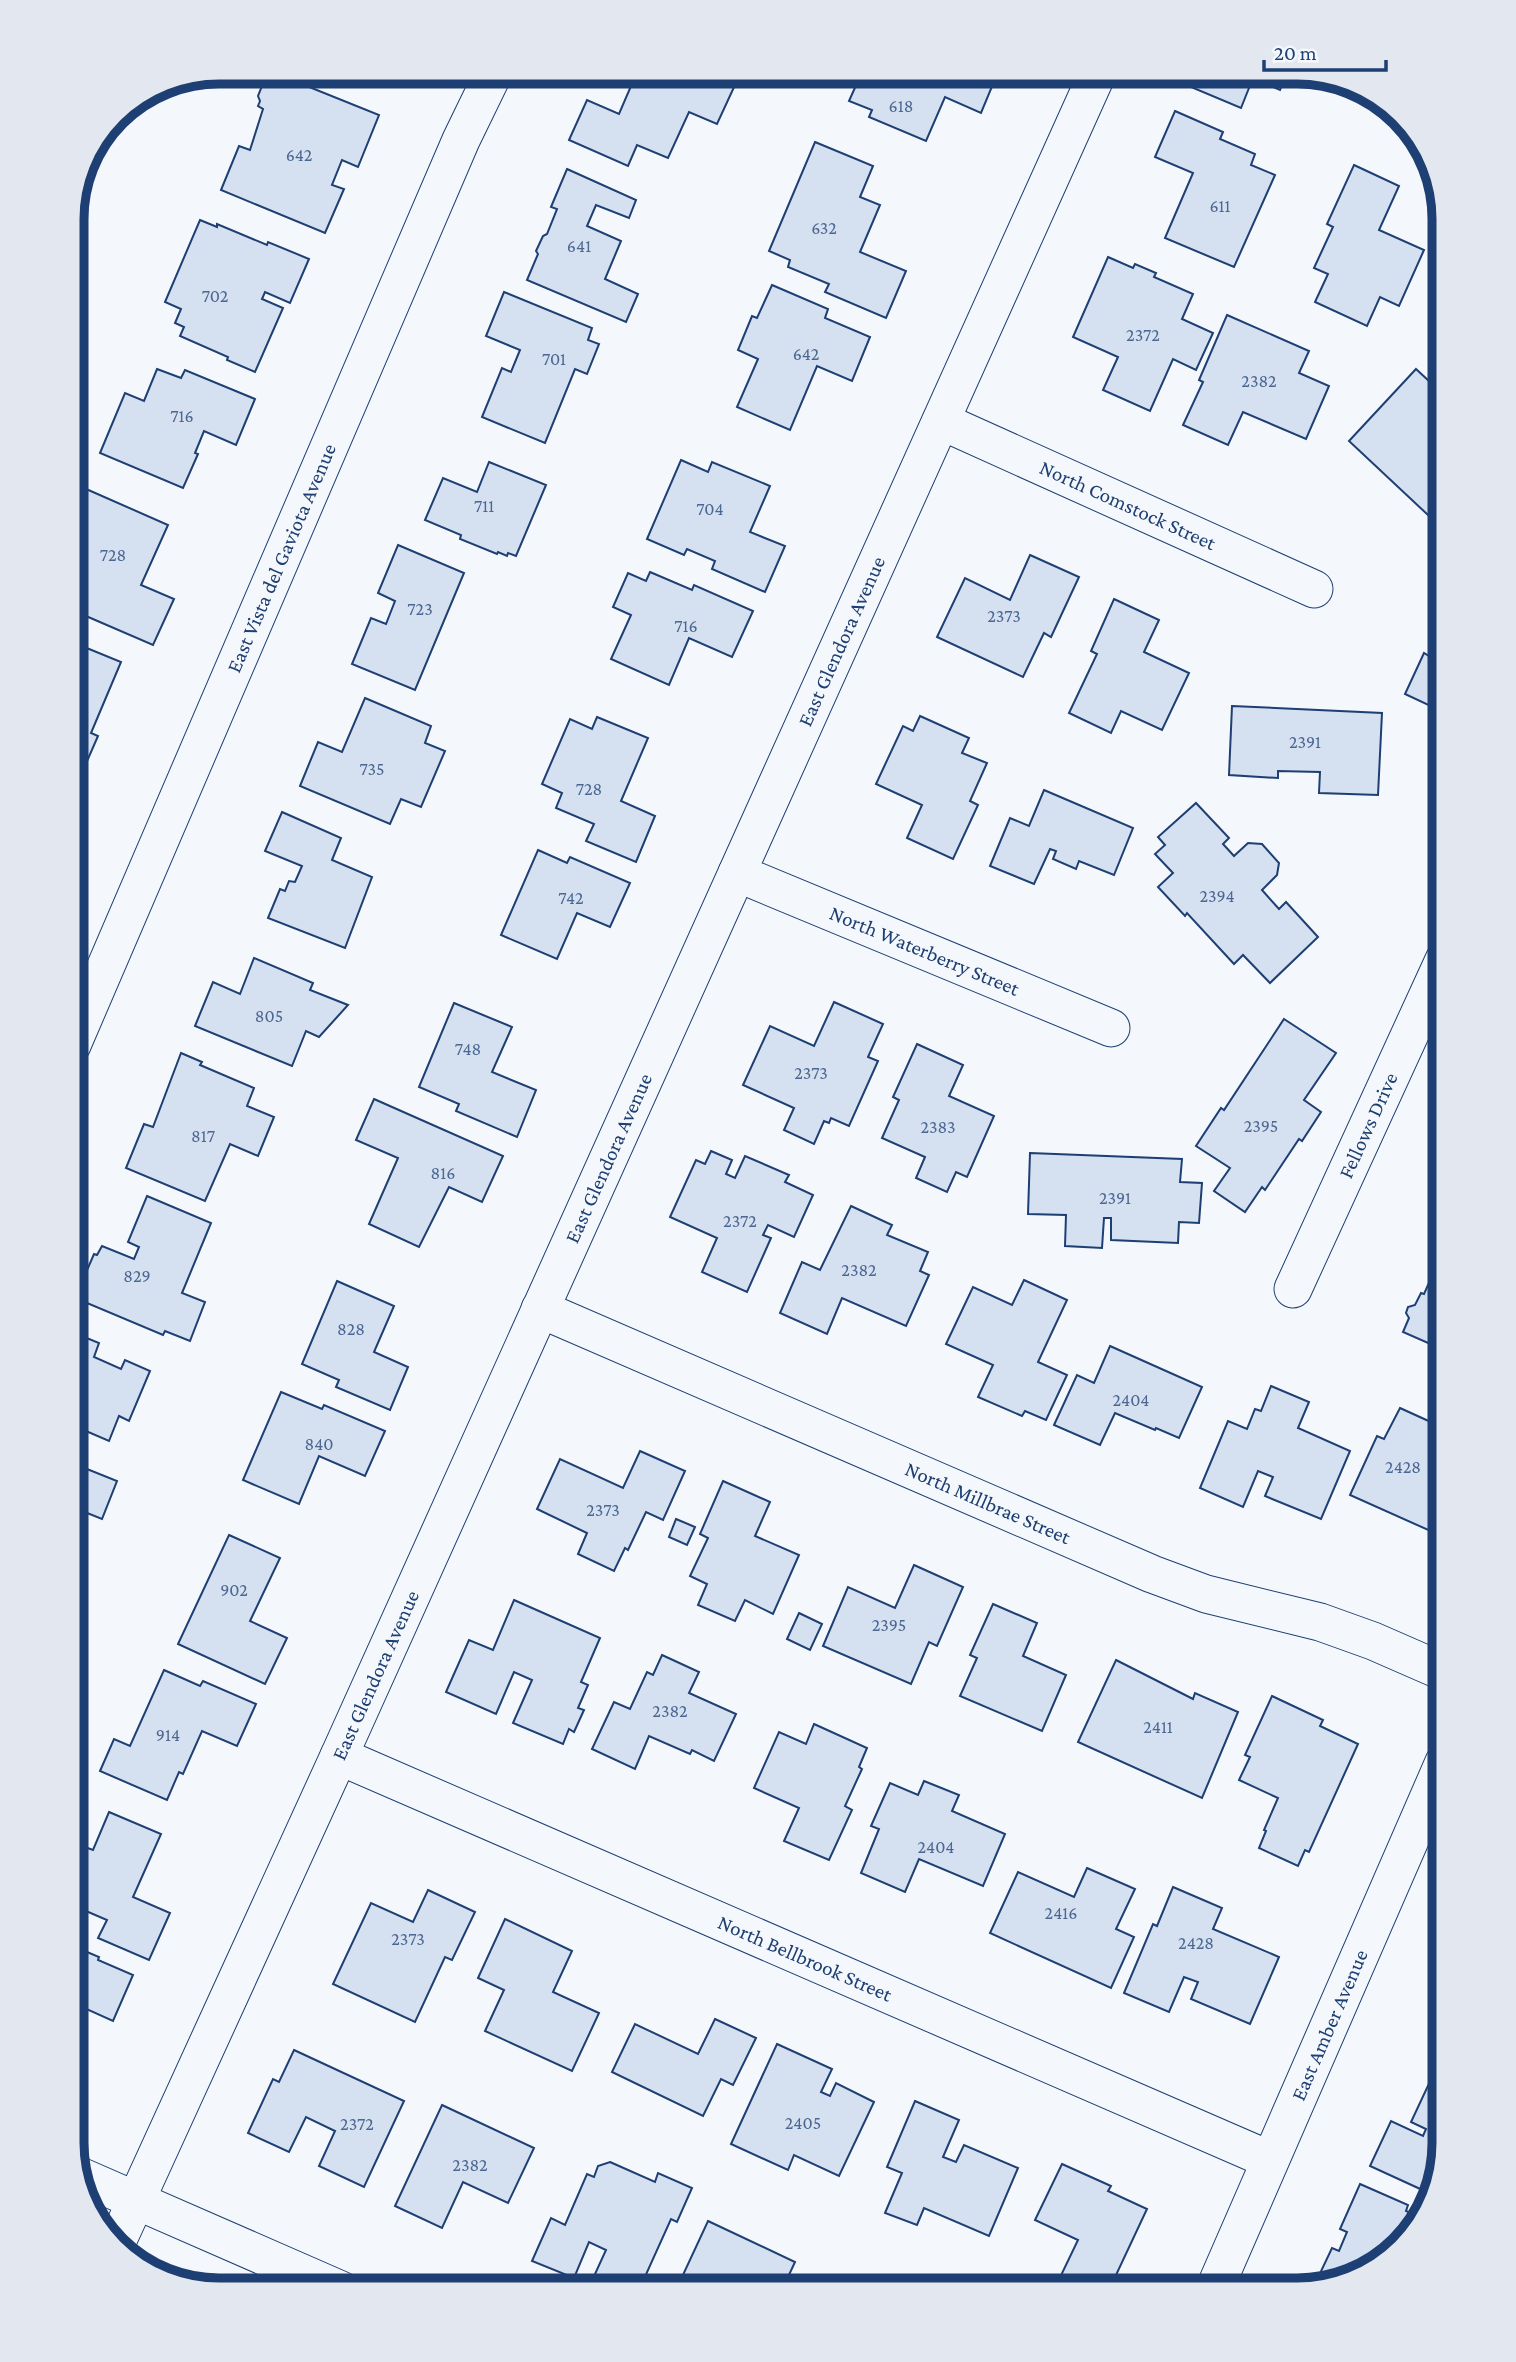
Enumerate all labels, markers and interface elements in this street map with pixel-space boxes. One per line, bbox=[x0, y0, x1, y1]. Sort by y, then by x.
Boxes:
scale bar bbox=[1264, 28, 1386, 72]
text: 20 m bbox=[1274, 41, 1317, 65]
house number: 618 bbox=[889, 96, 913, 116]
house number: 642 bbox=[286, 145, 312, 165]
house number: 611 bbox=[1209, 196, 1231, 216]
house number: 632 bbox=[811, 218, 837, 238]
house number: 641 bbox=[567, 236, 591, 256]
house number: 702 bbox=[202, 286, 228, 306]
house number: 2372 bbox=[1126, 325, 1160, 345]
house number: 642 bbox=[793, 344, 819, 364]
house number: 701 bbox=[542, 349, 566, 369]
house number: 2382 bbox=[1241, 371, 1277, 391]
house number: 716 bbox=[170, 406, 194, 426]
street label: East Vista del Gaviota Avenue bbox=[222, 440, 341, 676]
street label: North Comstock Street bbox=[1036, 455, 1221, 556]
house number: 711 bbox=[474, 496, 494, 516]
house number: 704 bbox=[696, 499, 724, 519]
house number: 728 bbox=[100, 545, 126, 565]
street label: East Glendora Avenue bbox=[793, 553, 890, 730]
house number: 723 bbox=[407, 599, 433, 619]
house number: 2373 bbox=[987, 606, 1021, 626]
house number: 716 bbox=[674, 616, 698, 636]
house number: 2391 bbox=[1289, 732, 1321, 752]
house number: 735 bbox=[359, 759, 385, 779]
house number: 728 bbox=[576, 779, 602, 799]
house number: 2394 bbox=[1199, 886, 1235, 906]
house number: 742 bbox=[558, 888, 584, 908]
street label: North Waterberry Street bbox=[826, 901, 1024, 1001]
house number: 805 bbox=[255, 1006, 283, 1026]
house number: 748 bbox=[455, 1039, 481, 1059]
house number: 2373 bbox=[794, 1063, 828, 1083]
street label: Fellows Drive bbox=[1333, 1069, 1403, 1182]
street label: East Glendora Avenue bbox=[560, 1070, 657, 1247]
house number: 2395 bbox=[1244, 1116, 1278, 1136]
house number: 2383 bbox=[921, 1117, 955, 1137]
house number: 817 bbox=[191, 1126, 215, 1146]
house number: 816 bbox=[431, 1163, 455, 1183]
house number: 2391 bbox=[1099, 1188, 1131, 1208]
house number: 2372 bbox=[723, 1211, 757, 1231]
house number: 2382 bbox=[841, 1260, 877, 1280]
house number: 829 bbox=[123, 1266, 151, 1286]
house number: 828 bbox=[337, 1319, 365, 1339]
house number: 2404 bbox=[1112, 1390, 1150, 1410]
house number: 840 bbox=[304, 1434, 334, 1454]
street label: North Millbrae Street bbox=[902, 1457, 1075, 1550]
house number: 2428 bbox=[1385, 1457, 1421, 1477]
house number: 2373 bbox=[586, 1500, 620, 1520]
house number: 902 bbox=[220, 1580, 248, 1600]
street label: East Glendora Avenue bbox=[327, 1586, 424, 1764]
house number: 2395 bbox=[872, 1615, 906, 1635]
house number: 2382 bbox=[652, 1701, 688, 1721]
house number: 2411 bbox=[1143, 1717, 1173, 1737]
house number: 914 bbox=[156, 1725, 180, 1745]
house number: 2404 bbox=[917, 1837, 955, 1857]
house number: 2416 bbox=[1045, 1903, 1077, 1923]
street label: North Bellbrook Street bbox=[714, 1910, 897, 2007]
house number: 2373 bbox=[391, 1929, 425, 1949]
house number: 2428 bbox=[1178, 1933, 1214, 1953]
street label: East Amber Avenue bbox=[1286, 1946, 1373, 2104]
house number: 2405 bbox=[785, 2113, 821, 2133]
house number: 2372 bbox=[340, 2114, 374, 2134]
house number: 2382 bbox=[452, 2155, 488, 2175]

